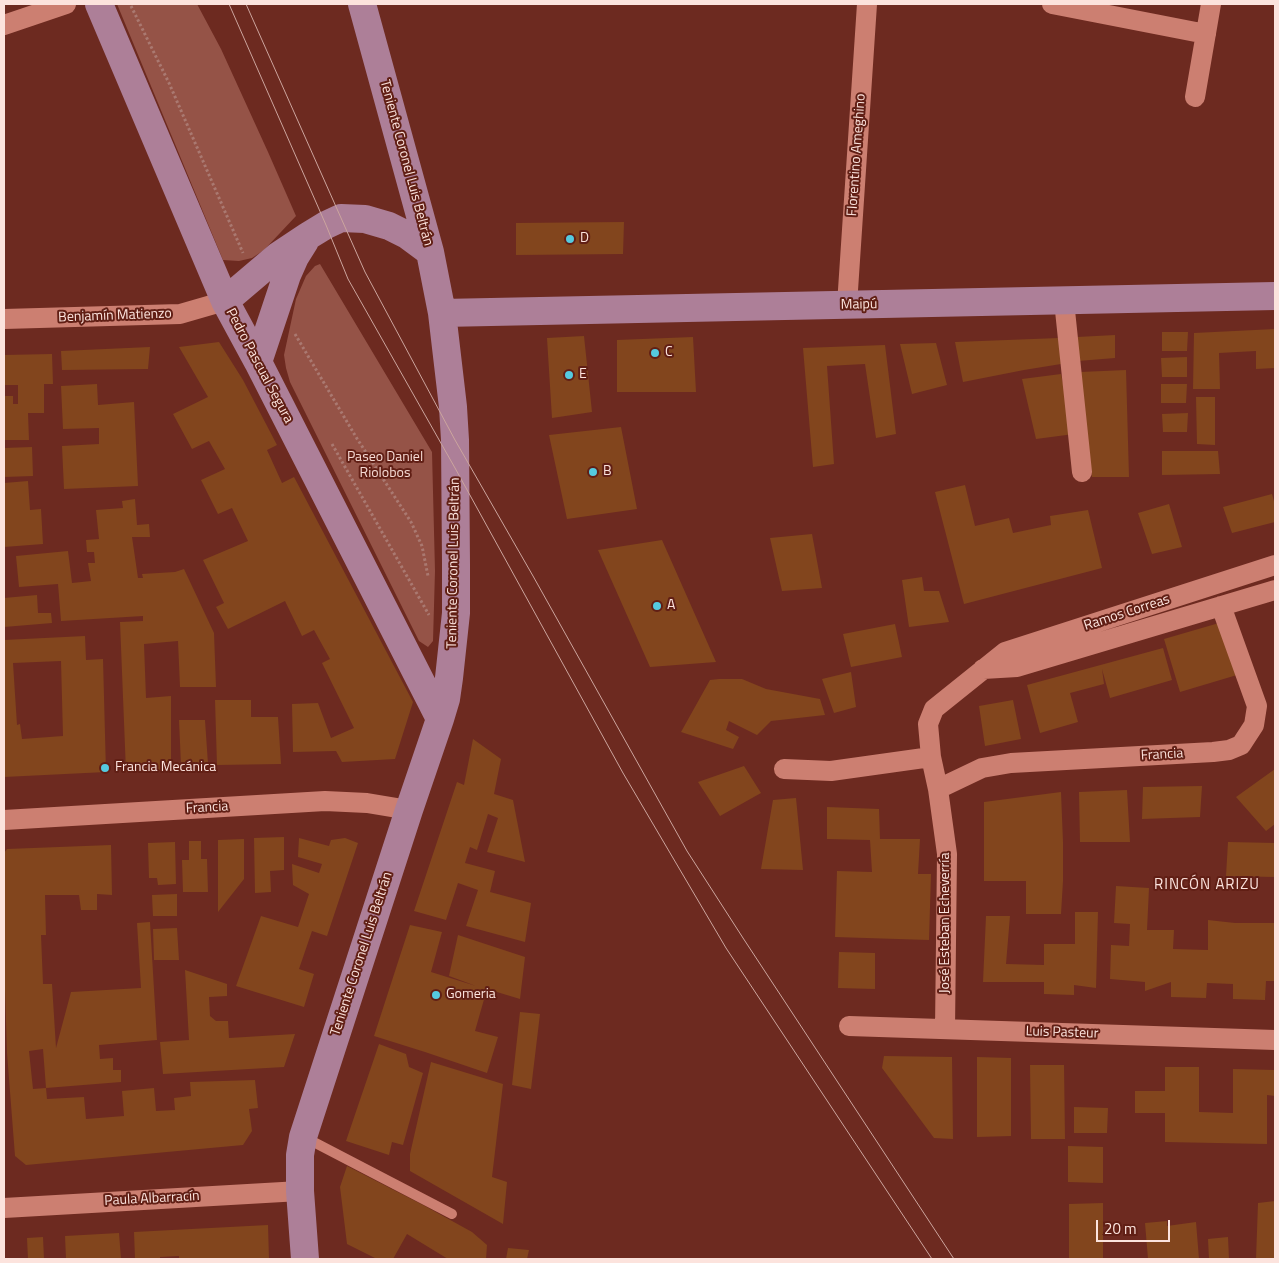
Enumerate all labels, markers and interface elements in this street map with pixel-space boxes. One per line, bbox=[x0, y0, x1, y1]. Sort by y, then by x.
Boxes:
street label: Teniente Coronel Luis Beltrán bbox=[376, 78, 436, 248]
street label: Florentino Ameghino bbox=[844, 93, 870, 217]
place label: D bbox=[580, 231, 589, 247]
marker: D bbox=[564, 233, 576, 245]
street label: Maipú bbox=[841, 296, 877, 314]
street label: Benjamín Matienzo bbox=[58, 306, 172, 326]
street label: Pedro Pascual Segura bbox=[222, 306, 296, 426]
place label: C bbox=[665, 345, 673, 361]
marker: C bbox=[649, 347, 661, 359]
place label: E bbox=[579, 367, 587, 383]
marker: E bbox=[563, 369, 575, 381]
park label: Paseo Daniel Riolobos bbox=[347, 450, 423, 482]
place label: B bbox=[603, 464, 612, 480]
marker: B bbox=[587, 466, 599, 478]
street label: Teniente Coronel Luis Beltrán bbox=[444, 477, 464, 649]
street label: Ramos Correas bbox=[1082, 591, 1172, 635]
place label: A bbox=[667, 598, 675, 614]
marker: A bbox=[651, 600, 663, 612]
street label: Francia bbox=[1140, 745, 1184, 765]
place label: Francia Mecánica bbox=[115, 760, 216, 776]
marker: Francia Mecánica bbox=[99, 762, 111, 774]
street label: Francia bbox=[185, 798, 229, 818]
street label: José Esteban Echeverría bbox=[938, 853, 954, 993]
street label: Teniente Coronel Luis Beltrán bbox=[328, 870, 396, 1038]
district label: RINCÓN ARIZU bbox=[1153, 876, 1261, 894]
place label: Gomeria bbox=[446, 987, 496, 1003]
marker: Gomeria bbox=[430, 989, 442, 1001]
street label: Luis Pasteur bbox=[1025, 1023, 1099, 1043]
street label: Paula Albarracín bbox=[104, 1188, 200, 1210]
scale bar bbox=[1099, 1210, 1173, 1242]
text: 20 m bbox=[1104, 1217, 1137, 1240]

